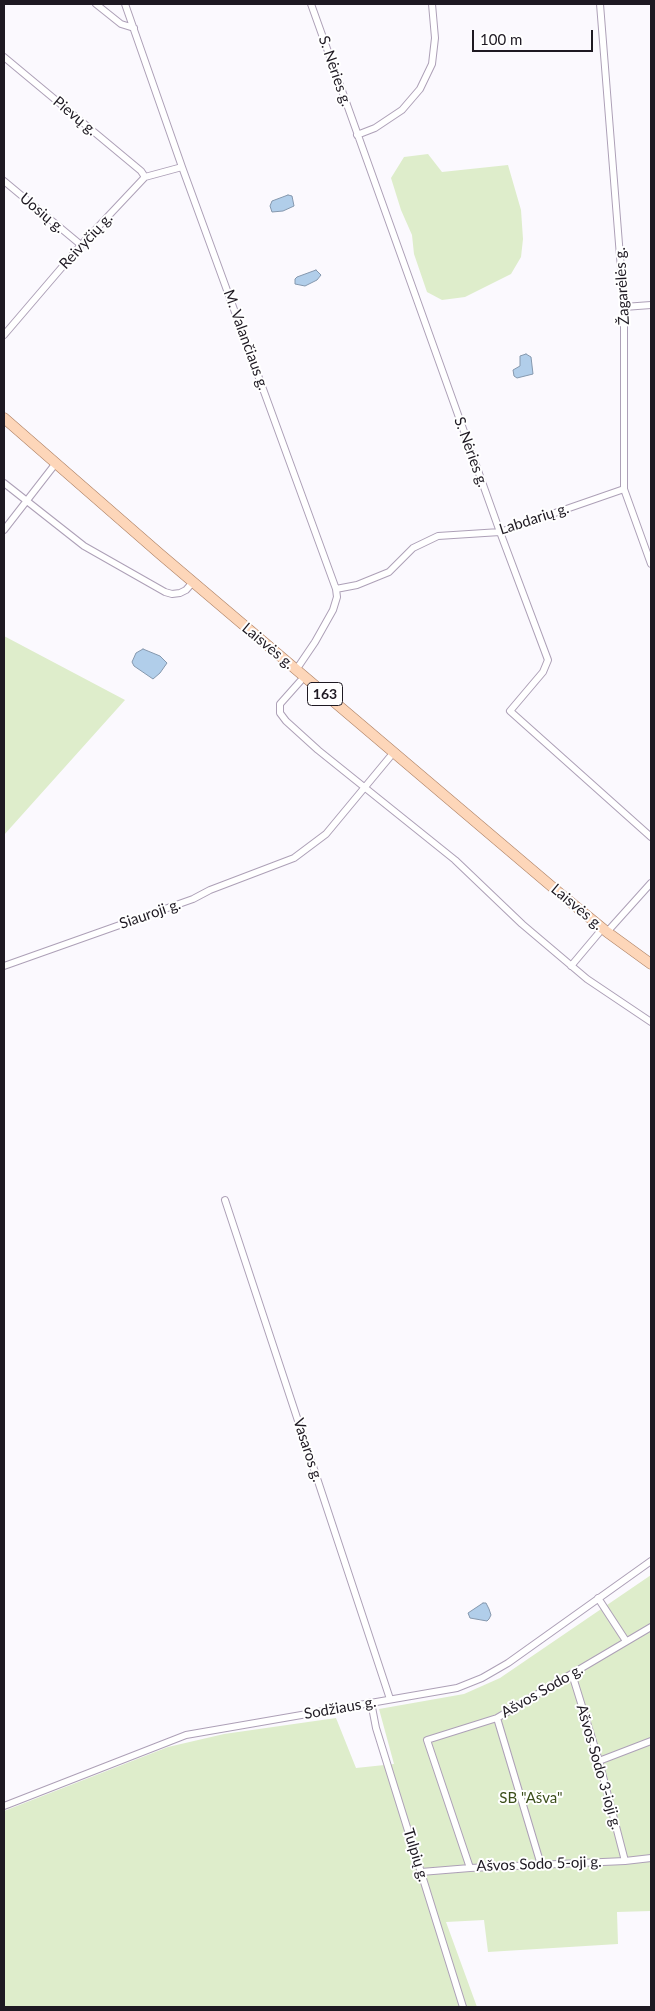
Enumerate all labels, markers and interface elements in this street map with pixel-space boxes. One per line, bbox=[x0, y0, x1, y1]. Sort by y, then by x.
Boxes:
scale bar bbox=[475, 20, 596, 52]
text: 100 m bbox=[480, 30, 522, 48]
street label: S. Nėries g. bbox=[315, 33, 355, 109]
street label: Pievų g. bbox=[49, 93, 101, 139]
street label: Uosių g. bbox=[16, 189, 68, 237]
street label: Reivyčių g. bbox=[56, 209, 116, 273]
street label: Žagarėlės g. bbox=[611, 247, 633, 325]
street label: M. Valančiaus g. bbox=[220, 287, 272, 393]
street label: S. Nėries g. bbox=[450, 414, 492, 490]
street label: Labdarių g. bbox=[497, 499, 571, 539]
street label: Laisvės g. bbox=[238, 619, 298, 673]
road number: 163 bbox=[308, 682, 342, 706]
street label: Laisvės g. bbox=[547, 880, 607, 934]
street label: Siauroji g. bbox=[117, 895, 183, 933]
street label: Vasaros g. bbox=[289, 1416, 327, 1484]
street label: Ašvos Sodo g. bbox=[498, 1660, 586, 1722]
street label: Sodžiaus g. bbox=[303, 1693, 377, 1723]
street label: Ašvos Sodo 3-ioji g. bbox=[573, 1703, 625, 1831]
park label: SB "Ašva" bbox=[499, 1789, 563, 1807]
street label: Tulpių g. bbox=[399, 1826, 433, 1884]
street label: Ašvos Sodo 5-oji g. bbox=[476, 1853, 602, 1875]

